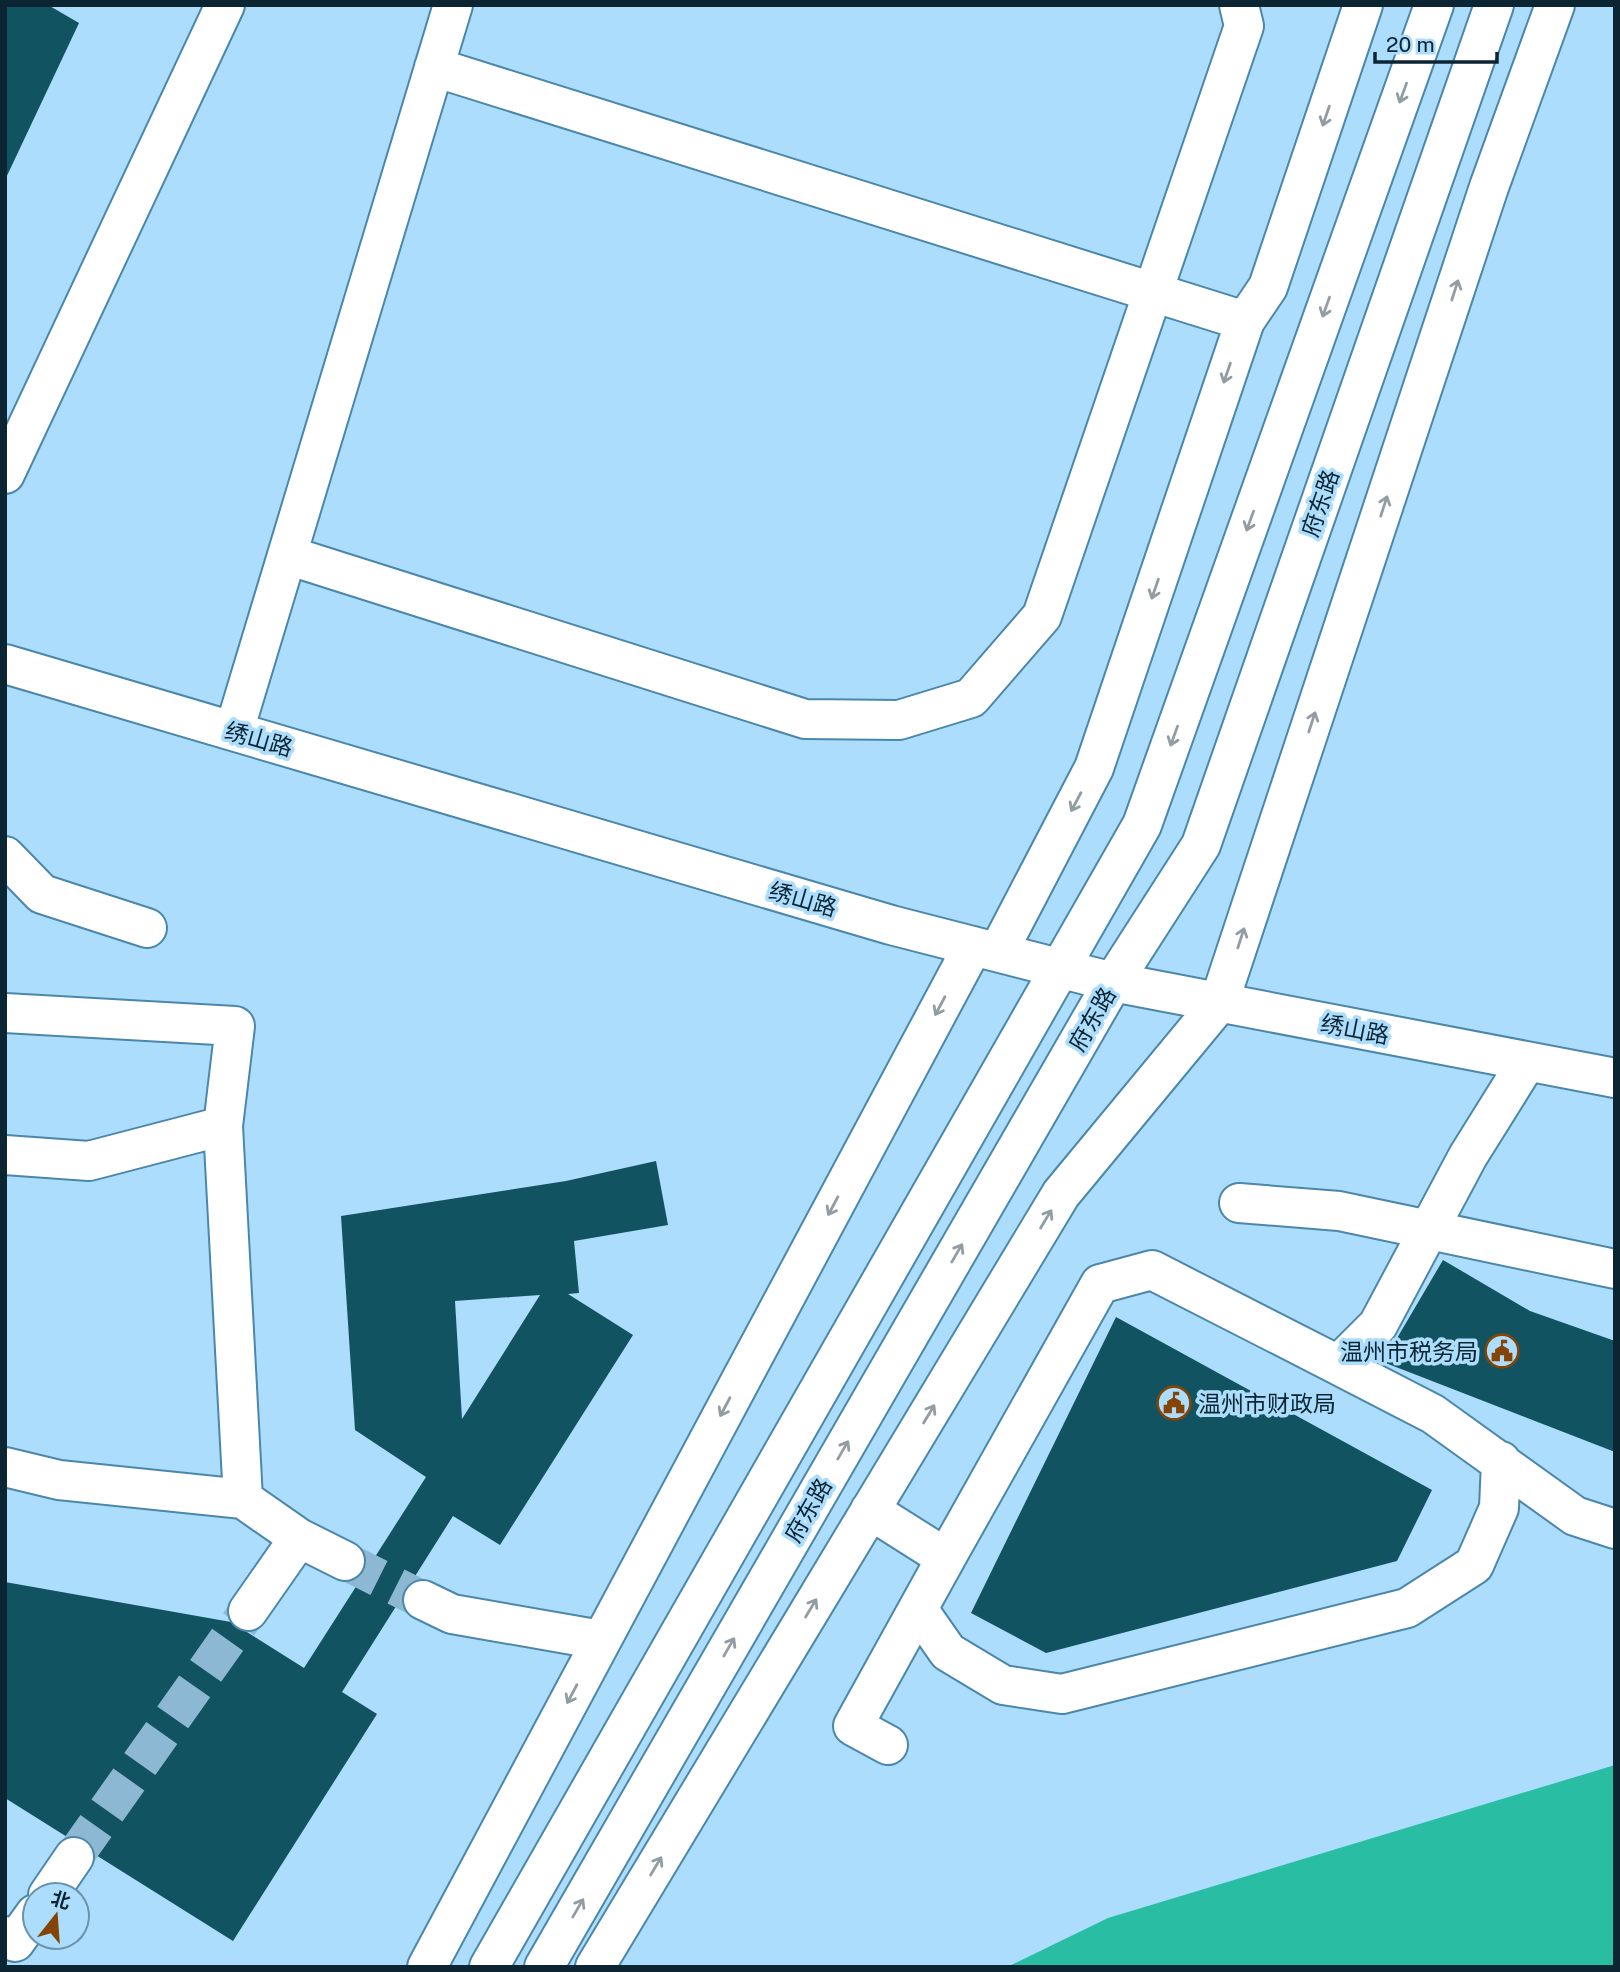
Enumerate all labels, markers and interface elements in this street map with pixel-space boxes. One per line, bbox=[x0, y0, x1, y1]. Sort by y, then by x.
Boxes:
scale bar bbox=[1375, 21, 1498, 65]
text: 20 m bbox=[1386, 32, 1435, 57]
one-way arrow bbox=[1396, 81, 1408, 103]
one-way arrow bbox=[1319, 105, 1331, 127]
one-way arrow bbox=[1449, 279, 1462, 301]
one-way arrow bbox=[1319, 295, 1332, 317]
one-way arrow bbox=[1220, 362, 1233, 384]
street label: 府东路 bbox=[1296, 466, 1344, 540]
one-way arrow bbox=[1378, 495, 1391, 517]
one-way arrow bbox=[1243, 510, 1255, 532]
one-way arrow bbox=[1148, 578, 1161, 600]
one-way arrow bbox=[1306, 711, 1319, 733]
street label: 绣山路 bbox=[222, 717, 296, 761]
one-way arrow bbox=[1167, 724, 1179, 746]
one-way arrow bbox=[1069, 791, 1083, 812]
street label: 绣山路 bbox=[766, 877, 840, 921]
one-way arrow bbox=[1235, 927, 1248, 949]
street label: 府东路 bbox=[1063, 982, 1121, 1056]
one-way arrow bbox=[933, 995, 947, 1016]
street label: 绣山路 bbox=[1319, 1009, 1391, 1049]
one-way arrow bbox=[826, 1196, 840, 1216]
one-way arrow bbox=[1039, 1209, 1053, 1229]
one-way arrow bbox=[950, 1244, 964, 1264]
public building icon: 温州市税务局 bbox=[1483, 1332, 1521, 1370]
place label: 温州市税务局 bbox=[1340, 1338, 1478, 1365]
public building icon: 温州市财政局 bbox=[1155, 1384, 1193, 1422]
place label: 温州市财政局 bbox=[1198, 1390, 1336, 1417]
one-way arrow bbox=[718, 1396, 732, 1417]
one-way arrow bbox=[922, 1404, 936, 1424]
one-way arrow bbox=[837, 1440, 850, 1461]
street label: 府东路 bbox=[779, 1473, 837, 1547]
one-way arrow bbox=[804, 1599, 818, 1619]
one-way arrow bbox=[723, 1637, 736, 1658]
one-way arrow bbox=[565, 1683, 578, 1704]
one-way arrow bbox=[649, 1857, 663, 1877]
north arrow bbox=[21, 1881, 91, 1951]
text: 北 bbox=[49, 1886, 73, 1913]
one-way arrow bbox=[572, 1898, 586, 1918]

